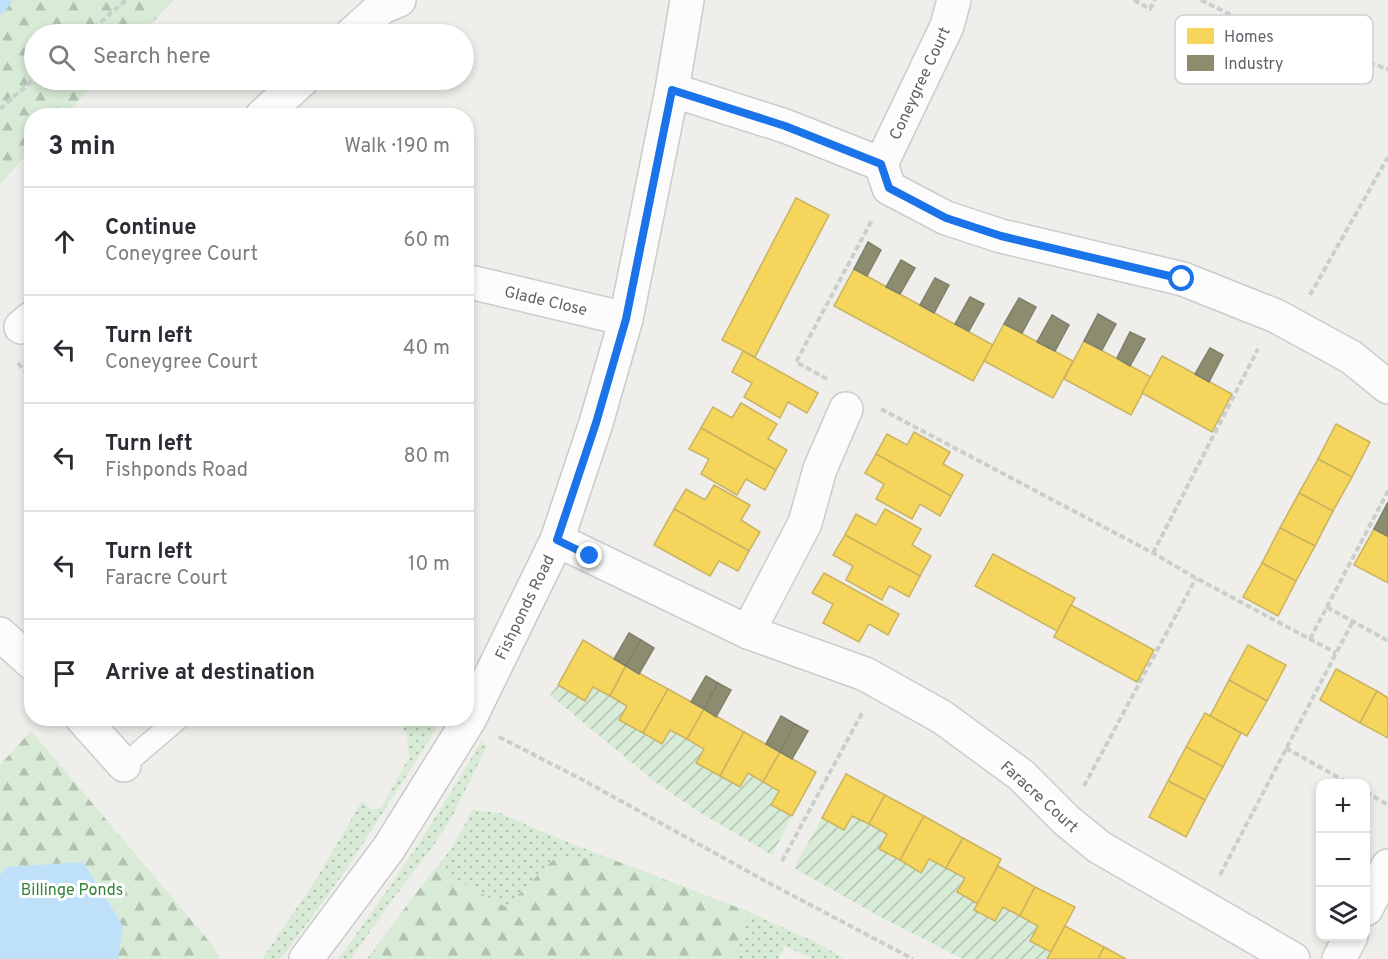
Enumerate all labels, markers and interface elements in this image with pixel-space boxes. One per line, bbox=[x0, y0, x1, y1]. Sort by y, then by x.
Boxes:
legend bbox=[1175, 15, 1373, 84]
search box bbox=[24, 24, 474, 90]
street label: Coneygree Court bbox=[886, 24, 956, 144]
text: Homes bbox=[1224, 28, 1274, 48]
icon: search bbox=[45, 41, 78, 74]
text: Search here bbox=[93, 44, 211, 71]
text: Industry bbox=[1224, 55, 1283, 75]
text: 3 min bbox=[48, 131, 116, 164]
text: Walk · 190 m bbox=[344, 134, 450, 160]
text: Continue bbox=[105, 215, 196, 242]
icon: ahead bbox=[48, 225, 81, 258]
text: 60 m bbox=[404, 228, 450, 254]
text: Coneygree Court bbox=[105, 242, 258, 268]
route start bbox=[1168, 265, 1194, 291]
street label: Glade Close bbox=[502, 283, 589, 321]
text: Turn left bbox=[105, 323, 193, 350]
icon: left bbox=[48, 333, 81, 366]
text: 40 m bbox=[403, 336, 450, 362]
text: Coneygree Court bbox=[105, 350, 258, 376]
text: Turn left bbox=[105, 431, 193, 458]
icon: left bbox=[48, 441, 81, 474]
text: 80 m bbox=[404, 444, 450, 470]
text: Fishponds Road bbox=[105, 458, 248, 484]
text: Turn left bbox=[105, 539, 193, 566]
route end bbox=[576, 542, 602, 568]
icon: left bbox=[48, 549, 81, 582]
text: 10 m bbox=[408, 552, 450, 578]
street label: Fishponds Road bbox=[492, 552, 560, 664]
text: Faracre Court bbox=[105, 566, 228, 592]
icon: arrive bbox=[48, 657, 81, 690]
text: Arrive at destination bbox=[105, 660, 315, 687]
street label: Faracre Court bbox=[996, 757, 1082, 838]
map controls bbox=[1316, 779, 1370, 941]
button: + bbox=[1316, 779, 1370, 833]
button: − bbox=[1316, 833, 1370, 887]
park label: Billinge Ponds bbox=[21, 881, 123, 901]
button: layers bbox=[1316, 887, 1370, 941]

